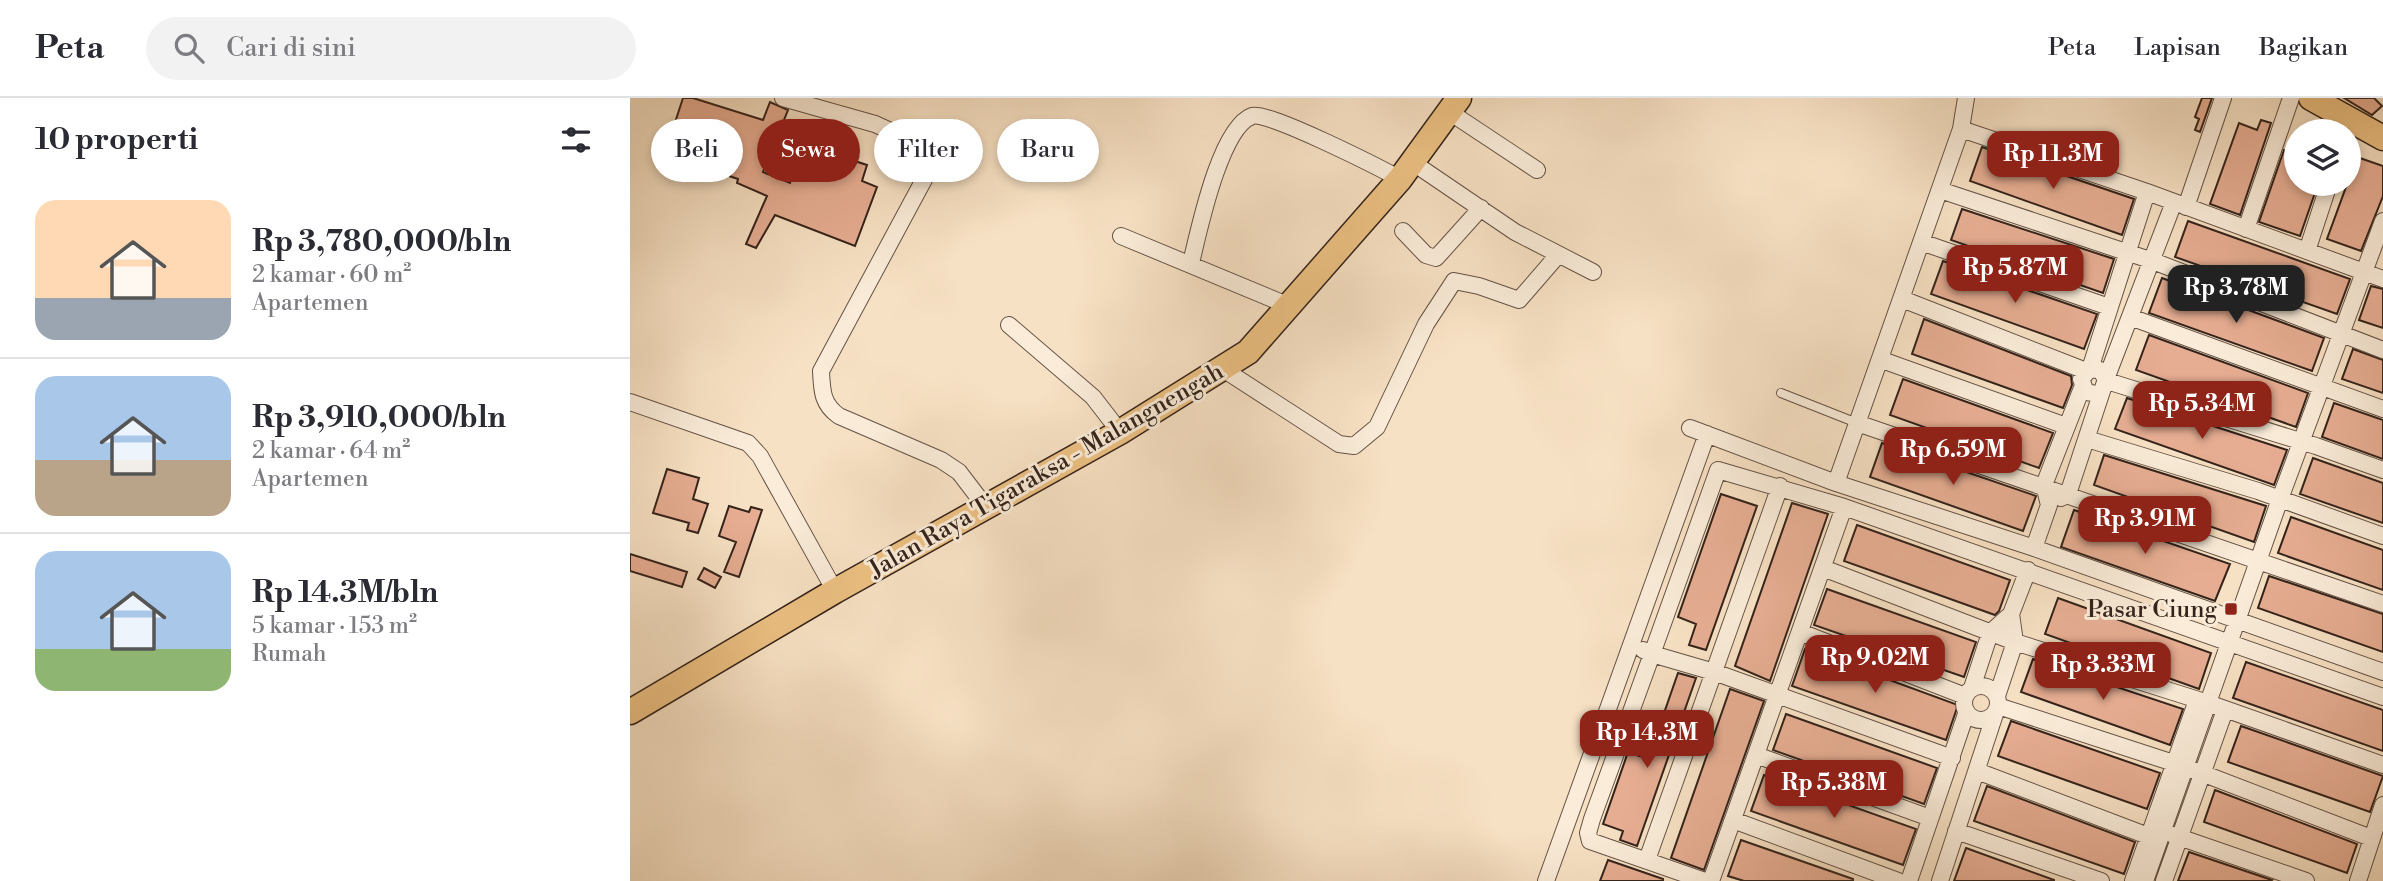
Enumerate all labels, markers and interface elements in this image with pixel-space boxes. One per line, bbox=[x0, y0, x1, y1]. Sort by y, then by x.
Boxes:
search box bbox=[146, 17, 636, 80]
text: Peta bbox=[35, 28, 104, 69]
icon: search bbox=[170, 29, 208, 67]
text: Cari di sini bbox=[226, 32, 356, 64]
text: Peta bbox=[2048, 33, 2096, 63]
text: Lapisan bbox=[2134, 33, 2221, 63]
text: Bagikan bbox=[2259, 33, 2348, 63]
chip: Beli bbox=[651, 119, 743, 182]
chip: Sewa bbox=[757, 119, 860, 182]
chip: Filter bbox=[874, 119, 983, 182]
chip: Baru bbox=[997, 119, 1099, 182]
map controls bbox=[2284, 119, 2361, 196]
button: layers bbox=[2284, 119, 2361, 196]
text: 10 properti bbox=[35, 121, 198, 159]
icon: filters bbox=[557, 121, 595, 159]
pin: Rp 11.3M bbox=[1981, 132, 2125, 191]
text: Rp 11.3M bbox=[2003, 140, 2103, 168]
text: Rp 3,780,000/bln bbox=[252, 223, 511, 261]
icon: home bbox=[91, 228, 175, 312]
pin: Rp 5.87M bbox=[1943, 246, 2087, 305]
text: Rp 5.87M bbox=[1963, 254, 2067, 282]
text: 2 kamar · 60 m² bbox=[252, 261, 411, 289]
pin: Rp 3.78M bbox=[2164, 266, 2308, 325]
text: Rp 3.78M bbox=[2184, 274, 2288, 302]
text: Apartemen bbox=[252, 289, 368, 317]
street label: Jalan Raya Tigaraksa - Malangnengah bbox=[863, 357, 1229, 586]
pin: Rp 5.34M bbox=[2130, 382, 2274, 441]
text: Rp 5.34M bbox=[2149, 390, 2255, 418]
text: Rp 3,910,000/bln bbox=[252, 399, 506, 437]
icon: home bbox=[91, 404, 175, 488]
pin: Rp 6.59M bbox=[1881, 428, 2025, 487]
text: Rp 6.59M bbox=[1900, 436, 2006, 464]
text: 2 kamar · 64 m² bbox=[252, 437, 410, 465]
text: Apartemen bbox=[252, 465, 368, 493]
pin: Rp 3.91M bbox=[2073, 496, 2217, 556]
text: Rp 3.91M bbox=[2094, 505, 2196, 533]
text: Rp 14.3M/bln bbox=[252, 574, 438, 612]
icon: home bbox=[91, 579, 175, 663]
place label: Pasar Ciung bbox=[2087, 595, 2218, 625]
marker: Pasar Ciung bbox=[2223, 601, 2239, 617]
text: 5 kamar · 153 m² bbox=[252, 612, 417, 640]
pin: Rp 9.02M bbox=[1803, 636, 1947, 695]
text: Rumah bbox=[252, 640, 327, 668]
pin: Rp 3.33M bbox=[2031, 642, 2175, 702]
text: Rp 9.02M bbox=[1821, 644, 1929, 672]
text: Rp 3.33M bbox=[2051, 651, 2155, 679]
pin: Rp 14.3M bbox=[1575, 710, 1719, 770]
text: Rp 14.3M bbox=[1596, 719, 1698, 747]
pin: Rp 5.38M bbox=[1762, 760, 1906, 820]
text: Rp 5.38M bbox=[1781, 769, 1887, 797]

